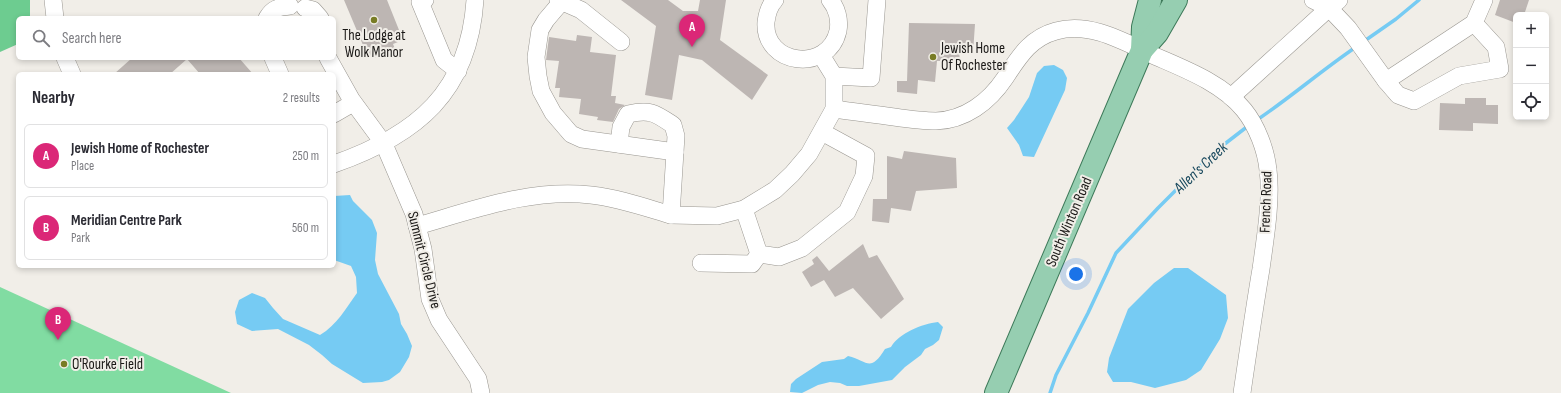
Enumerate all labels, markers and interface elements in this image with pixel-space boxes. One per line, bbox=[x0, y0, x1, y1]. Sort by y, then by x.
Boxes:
map controls bbox=[1513, 12, 1549, 120]
button: + bbox=[1513, 12, 1549, 48]
pin: A bbox=[679, 14, 705, 47]
marker: The Lodge at Wolk Manor bbox=[369, 15, 379, 25]
search box bbox=[16, 16, 336, 60]
place label: The Lodge at Wolk Manor bbox=[342, 26, 406, 62]
icon: search bbox=[30, 27, 52, 49]
text: Search here bbox=[62, 29, 122, 48]
place label: Jewish Home Of Rochester bbox=[940, 39, 1007, 75]
button: − bbox=[1513, 48, 1549, 84]
marker: Jewish Home Of Rochester bbox=[928, 52, 938, 62]
button: locate bbox=[1513, 84, 1549, 120]
text: Nearby bbox=[32, 88, 75, 108]
text: 2 results bbox=[283, 90, 320, 106]
water label: Allen's Creek bbox=[1170, 138, 1232, 198]
text: Jewish Home of Rochester bbox=[71, 139, 209, 158]
text: A bbox=[43, 148, 49, 164]
text: 250 m bbox=[292, 148, 319, 164]
text: Place bbox=[71, 158, 94, 174]
street label: French Road bbox=[1255, 171, 1277, 233]
street label: South Winton Road bbox=[1042, 174, 1096, 270]
street label: Summit Circle Drive bbox=[403, 210, 445, 310]
text: Meridian Centre Park bbox=[71, 211, 182, 230]
text: B bbox=[43, 220, 49, 236]
text: 560 m bbox=[292, 220, 319, 236]
text: Park bbox=[71, 230, 90, 246]
your location bbox=[1066, 264, 1086, 284]
pin: B bbox=[45, 307, 71, 340]
place label: O'Rourke Field bbox=[72, 355, 143, 374]
marker: O'Rourke Field bbox=[59, 359, 69, 369]

